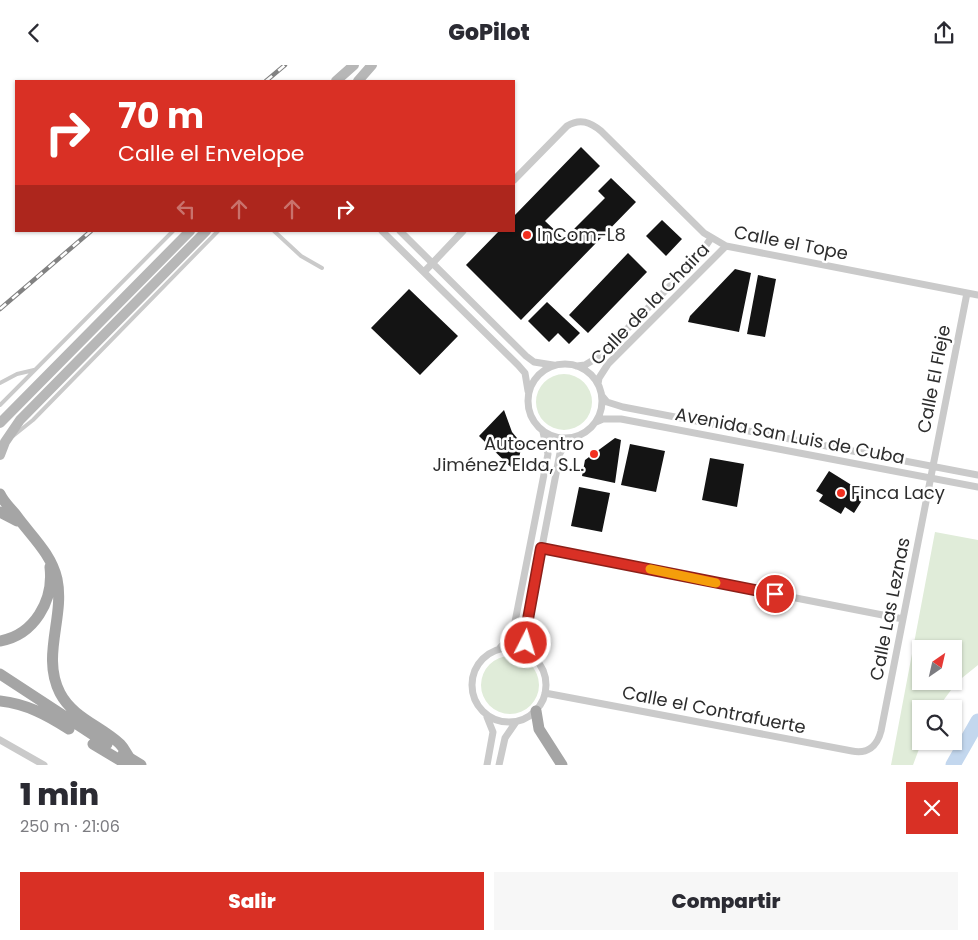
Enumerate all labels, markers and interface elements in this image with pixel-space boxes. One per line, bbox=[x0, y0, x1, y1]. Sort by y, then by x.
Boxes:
text: GoPilot bbox=[448, 17, 530, 48]
icon: back bbox=[20, 19, 48, 47]
icon: share bbox=[930, 19, 958, 47]
text: 70 m bbox=[118, 91, 204, 140]
icon: right bbox=[35, 100, 100, 165]
text: Calle el Envelope bbox=[118, 138, 304, 169]
icon: left bbox=[172, 195, 200, 223]
icon: ahead bbox=[225, 195, 253, 223]
icon: ahead bbox=[278, 195, 306, 223]
icon: right bbox=[331, 195, 359, 223]
street label: Calle el Tope bbox=[732, 219, 850, 266]
place label: InCom-L8 bbox=[537, 222, 626, 247]
marker: InCom-L8 bbox=[521, 229, 533, 241]
street label: Calle de la Chaira bbox=[585, 237, 715, 370]
street label: Calle El Fleje bbox=[911, 323, 956, 435]
street label: Avenida San Luis de Cuba bbox=[673, 401, 907, 470]
place label: Autocentro Jiménez Elda, S.L. bbox=[432, 431, 584, 477]
marker: Autocentro Jiménez Elda, S.L. bbox=[588, 448, 600, 460]
place label: Finca Lacy bbox=[851, 480, 945, 505]
marker: Finca Lacy bbox=[835, 487, 847, 499]
street label: Calle Las Leznas bbox=[863, 535, 916, 683]
pin bbox=[754, 573, 796, 615]
icon: arrive bbox=[761, 580, 789, 608]
position arrow bbox=[499, 616, 551, 668]
north arrow bbox=[912, 640, 962, 690]
map controls bbox=[912, 640, 962, 750]
street label: Calle el Contrafuerte bbox=[620, 679, 808, 740]
button: search bbox=[912, 700, 962, 750]
text: 1 min bbox=[20, 773, 99, 816]
button: close bbox=[906, 782, 958, 834]
text: 250 m · 21:06 bbox=[20, 815, 120, 838]
button: Salir bbox=[20, 872, 484, 930]
button: Compartir bbox=[494, 872, 958, 930]

